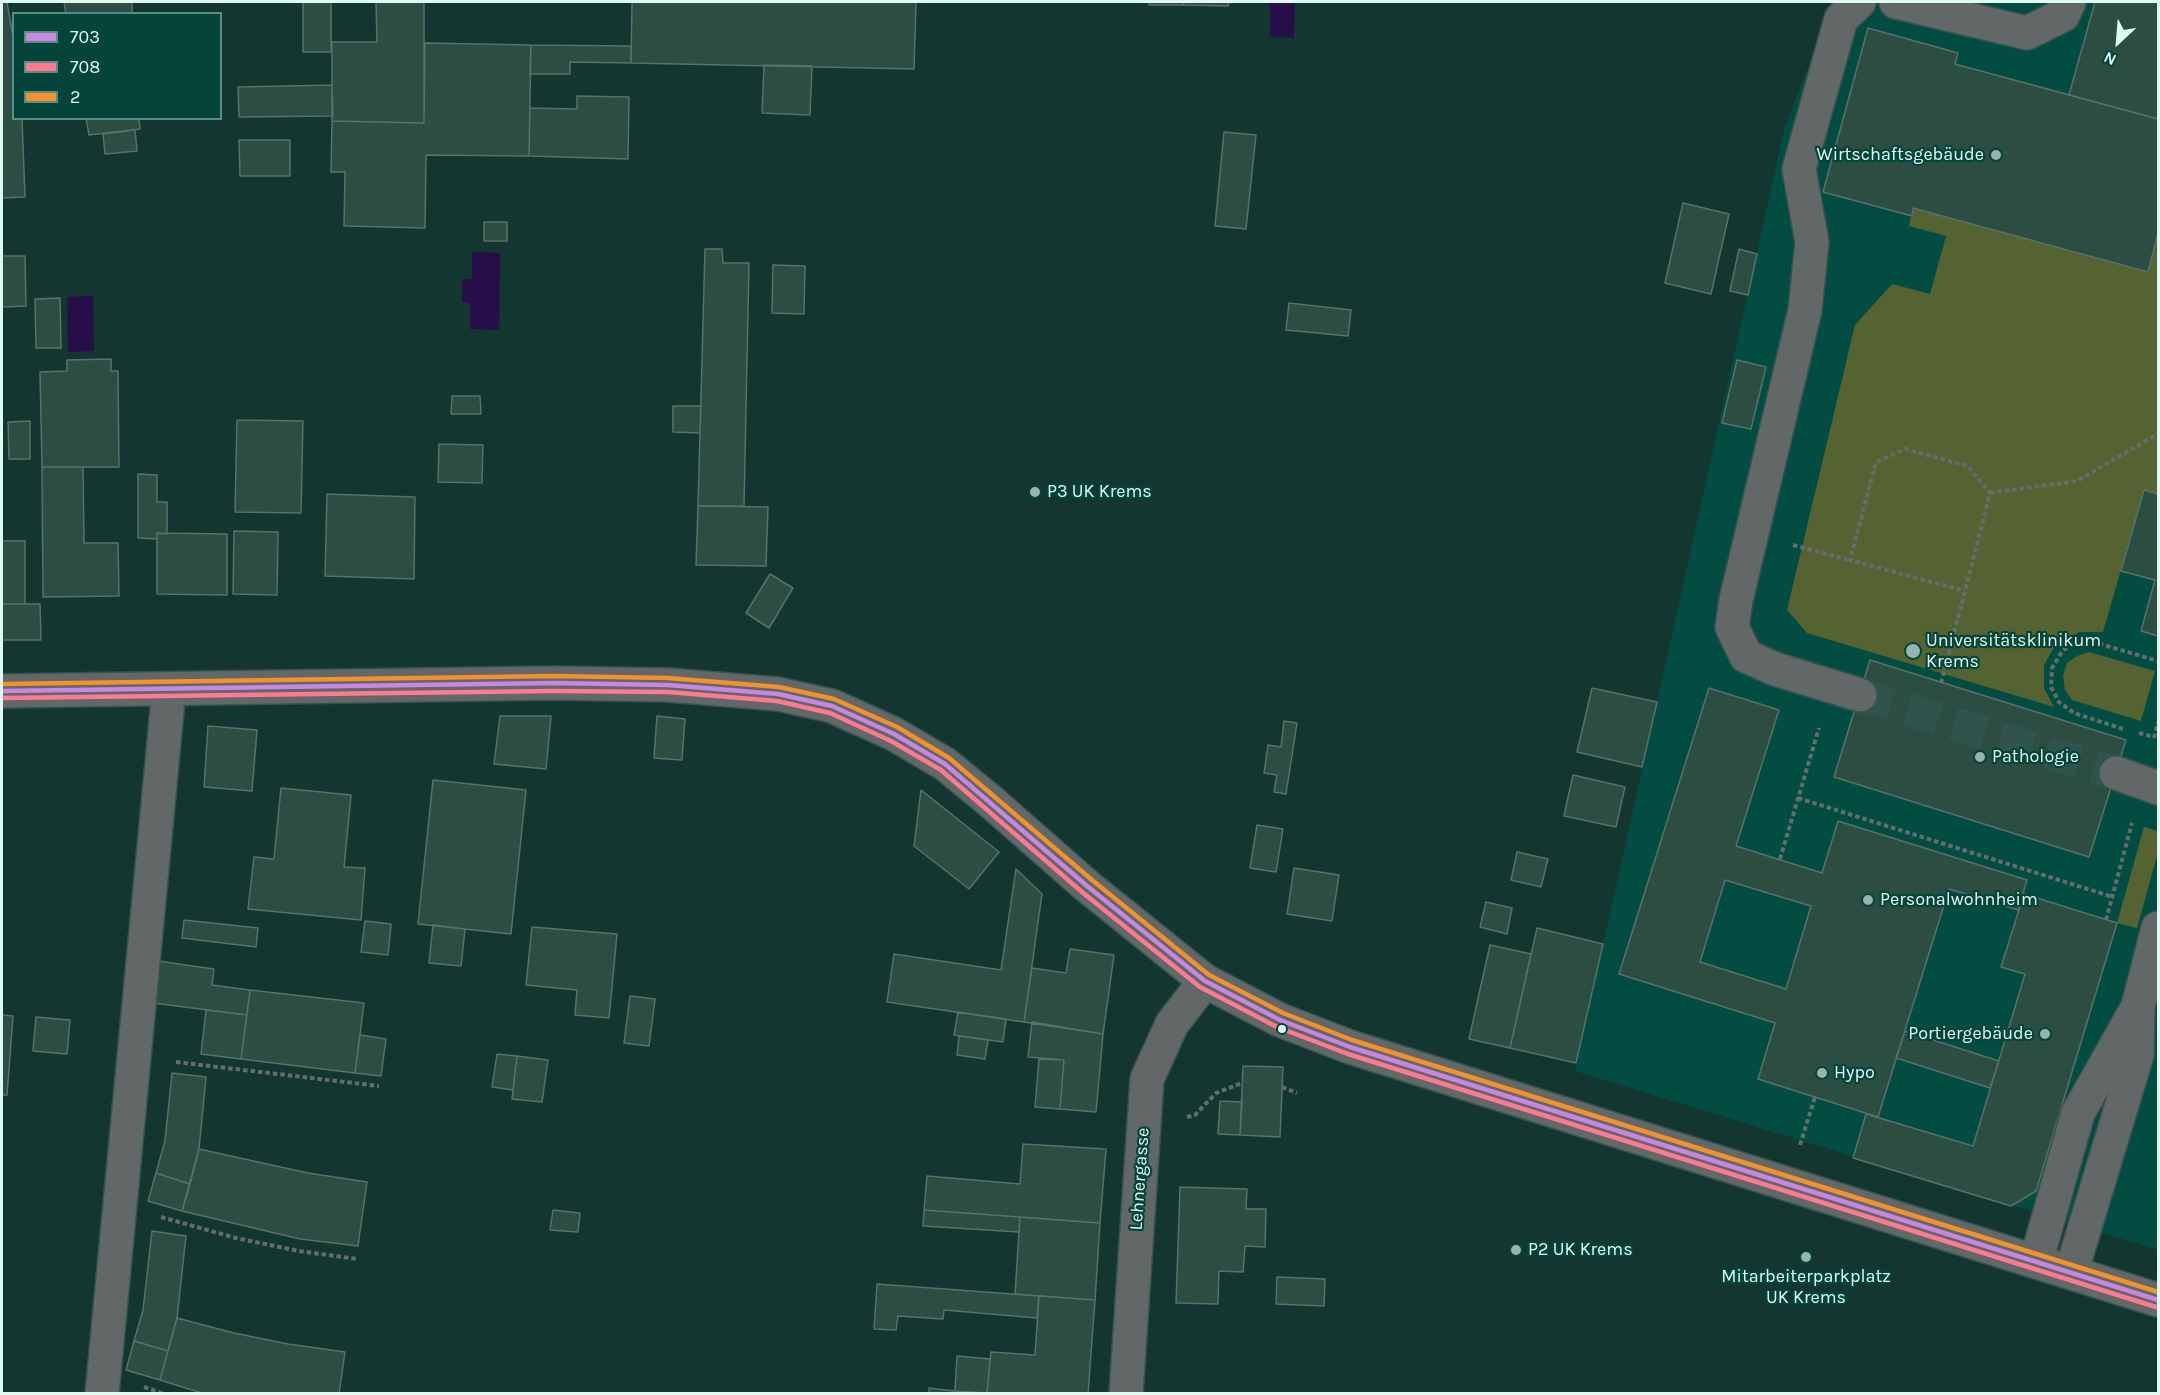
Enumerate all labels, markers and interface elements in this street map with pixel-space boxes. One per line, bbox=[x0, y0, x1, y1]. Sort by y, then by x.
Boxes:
legend bbox=[12, 12, 222, 120]
north arrow bbox=[2088, 12, 2148, 72]
text: 703 bbox=[70, 26, 100, 48]
text: N bbox=[2101, 48, 2119, 70]
text: 708 bbox=[70, 56, 100, 78]
text: 2 bbox=[70, 86, 80, 108]
place label: Wirtschaftsgebäude bbox=[1817, 144, 1984, 166]
marker: Wirtschaftsgebäude bbox=[1989, 148, 2003, 162]
place label: P3 UK Krems bbox=[1047, 481, 1152, 503]
marker: P3 UK Krems bbox=[1028, 485, 1042, 499]
place label: Universitätsklinikum Krems bbox=[1926, 630, 2101, 672]
marker: Universitätsklinikum Krems bbox=[1904, 642, 1922, 660]
place label: Pathologie bbox=[1992, 746, 2079, 768]
marker: Pathologie bbox=[1973, 750, 1987, 764]
place label: Personalwohnheim bbox=[1880, 889, 2038, 911]
marker: Personalwohnheim bbox=[1861, 893, 1875, 907]
unlabelled marker bbox=[1276, 1023, 1288, 1035]
place label: Portiergebäude bbox=[1908, 1023, 2033, 1045]
marker: Portiergebäude bbox=[2038, 1027, 2052, 1041]
place label: Hypo bbox=[1834, 1062, 1875, 1084]
marker: Hypo bbox=[1815, 1066, 1829, 1080]
street label: Lehnergasse bbox=[1126, 1127, 1154, 1231]
place label: P2 UK Krems bbox=[1528, 1239, 1633, 1261]
marker: P2 UK Krems bbox=[1509, 1243, 1523, 1257]
marker: Mitarbeiterparkplatz UK Krems bbox=[1799, 1250, 1813, 1264]
place label: Mitarbeiterparkplatz UK Krems bbox=[1721, 1266, 1891, 1308]

